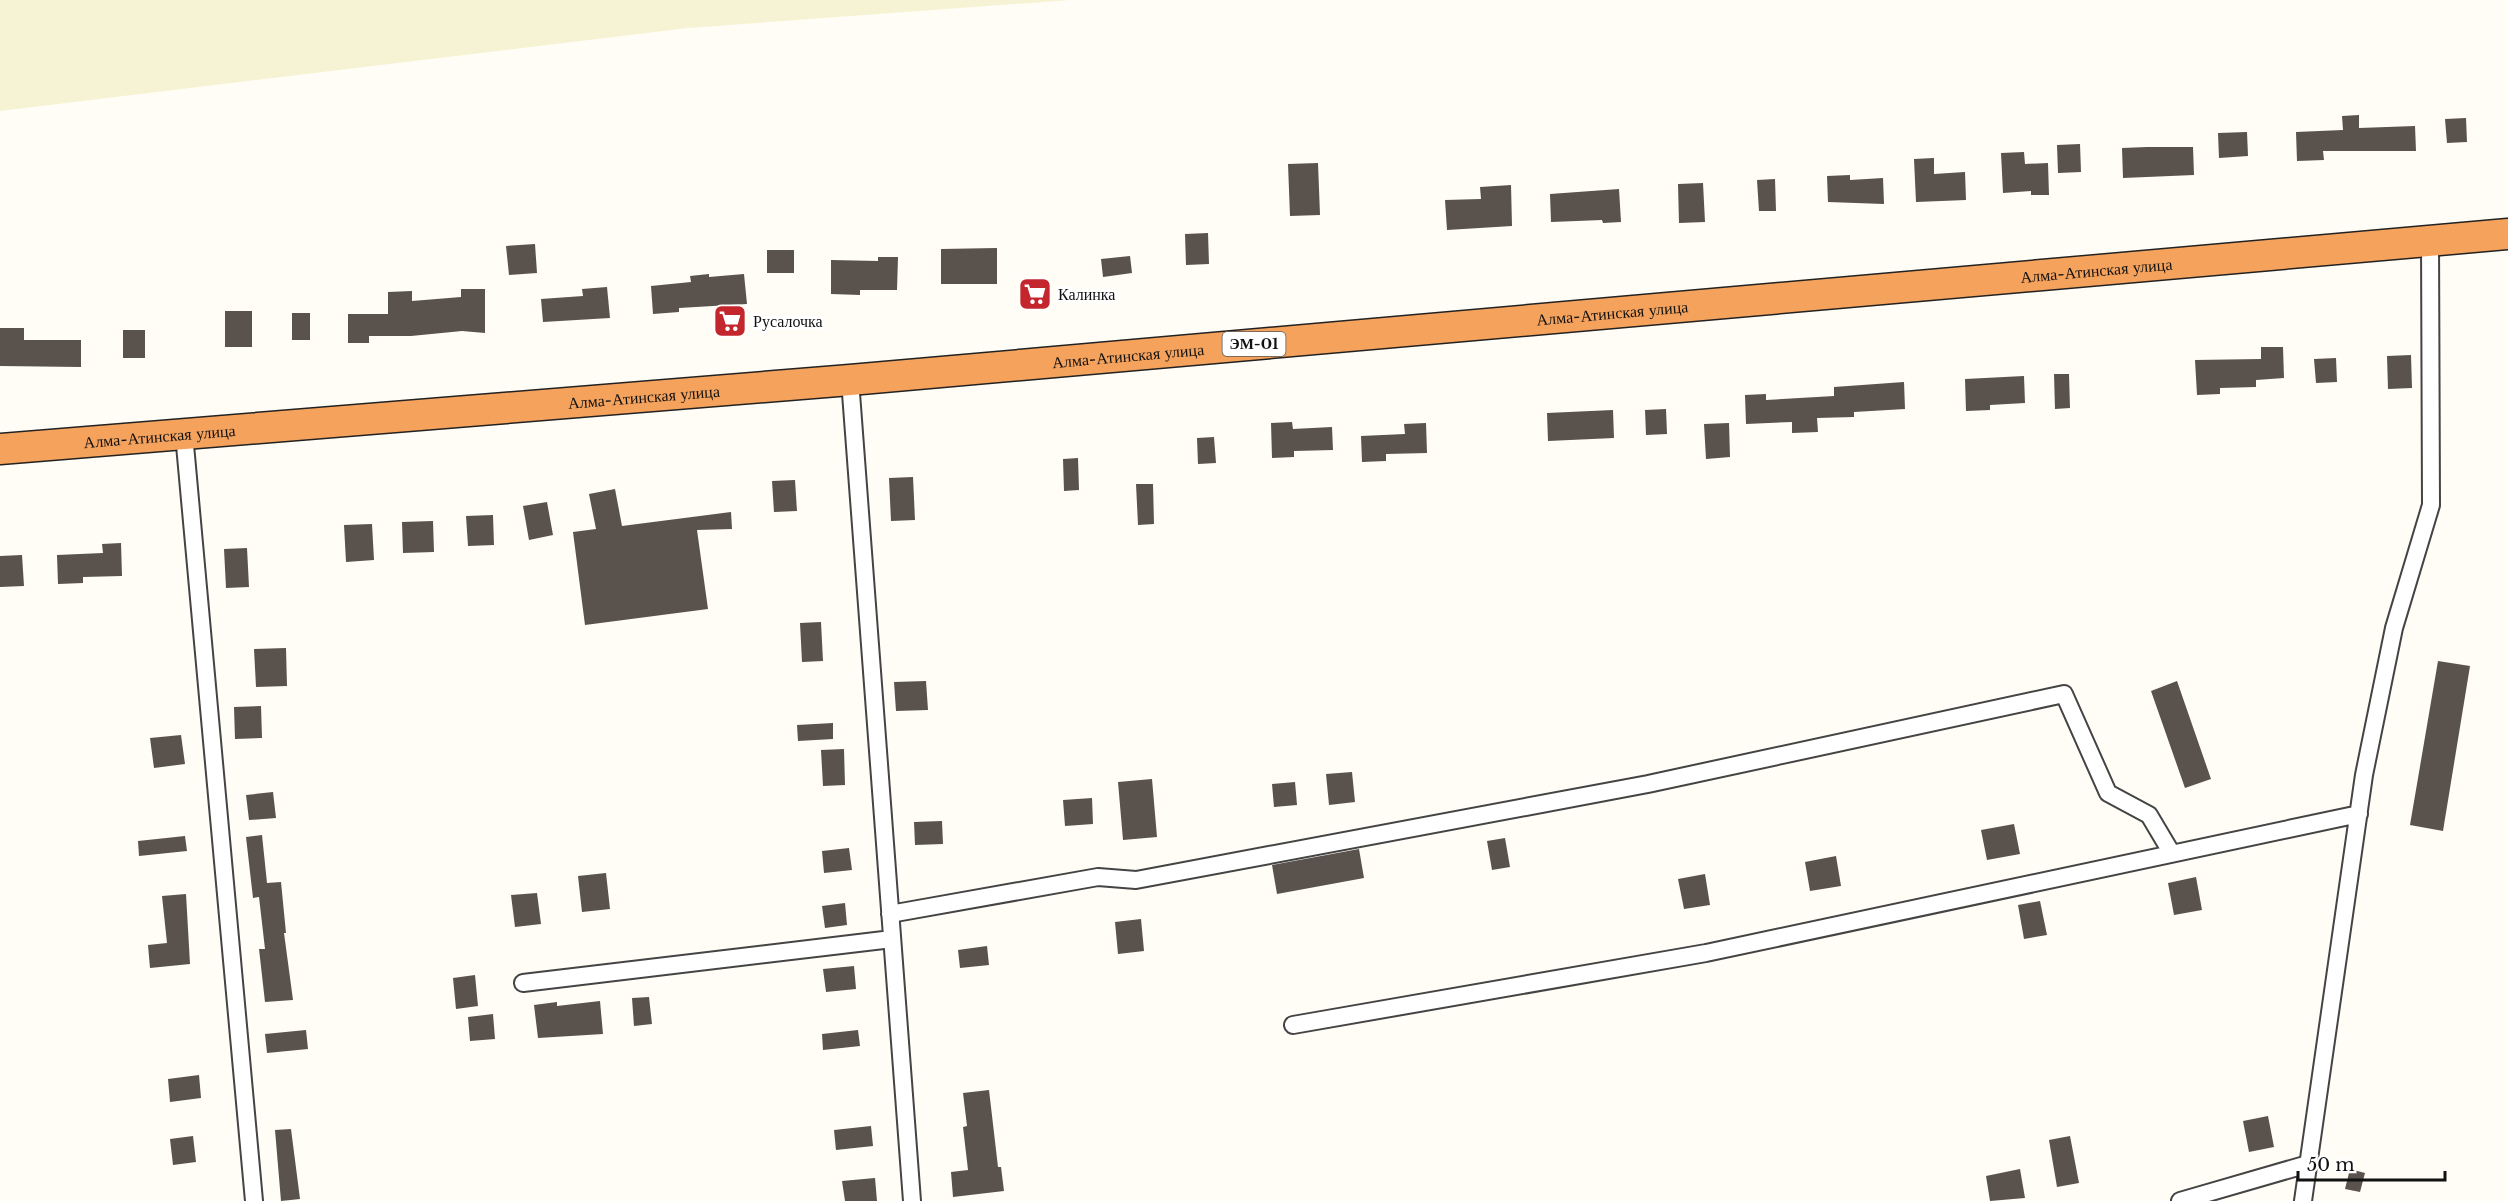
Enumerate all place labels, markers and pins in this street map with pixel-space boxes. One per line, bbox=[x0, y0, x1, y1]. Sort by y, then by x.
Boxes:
supermarket icon: Калинка bbox=[1017, 276, 1053, 312]
place label: Калинка bbox=[1058, 284, 1115, 304]
supermarket icon: Русалочка bbox=[712, 303, 748, 339]
place label: Русалочка bbox=[753, 311, 823, 331]

